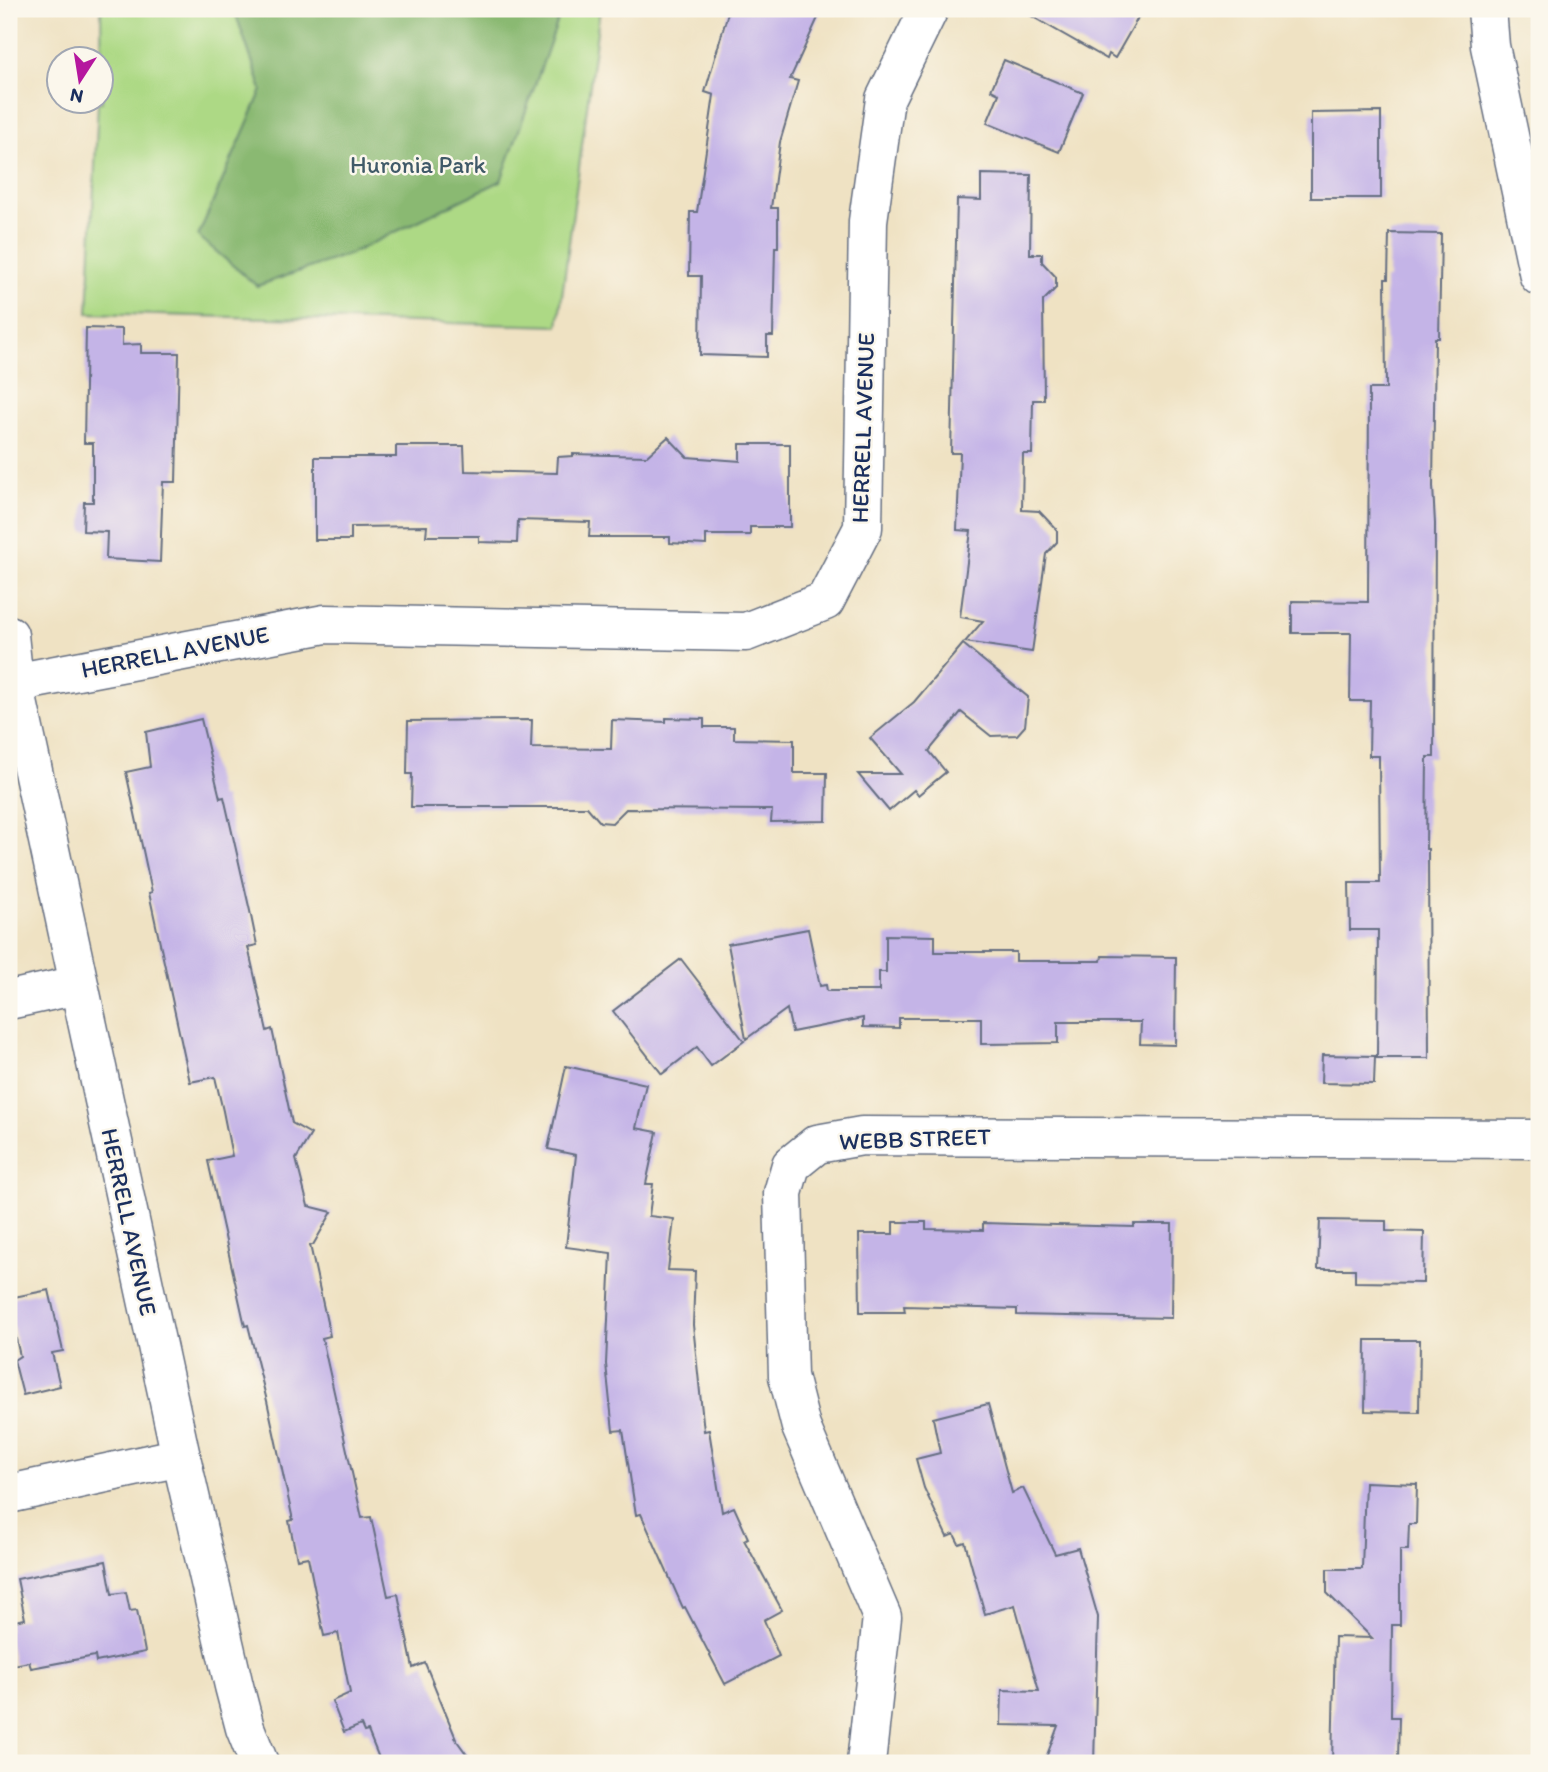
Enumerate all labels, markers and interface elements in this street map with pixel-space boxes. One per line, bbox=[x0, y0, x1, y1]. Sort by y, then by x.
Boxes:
north arrow bbox=[46, 46, 116, 116]
text: N bbox=[68, 84, 85, 109]
park label: Huronia Park bbox=[350, 150, 487, 179]
street label: HERRELL AVENUE bbox=[845, 332, 880, 524]
street label: HERRELL AVENUE bbox=[79, 619, 271, 684]
street label: WEBB STREET bbox=[839, 1121, 992, 1156]
street label: HERRELL AVENUE bbox=[95, 1126, 164, 1318]

